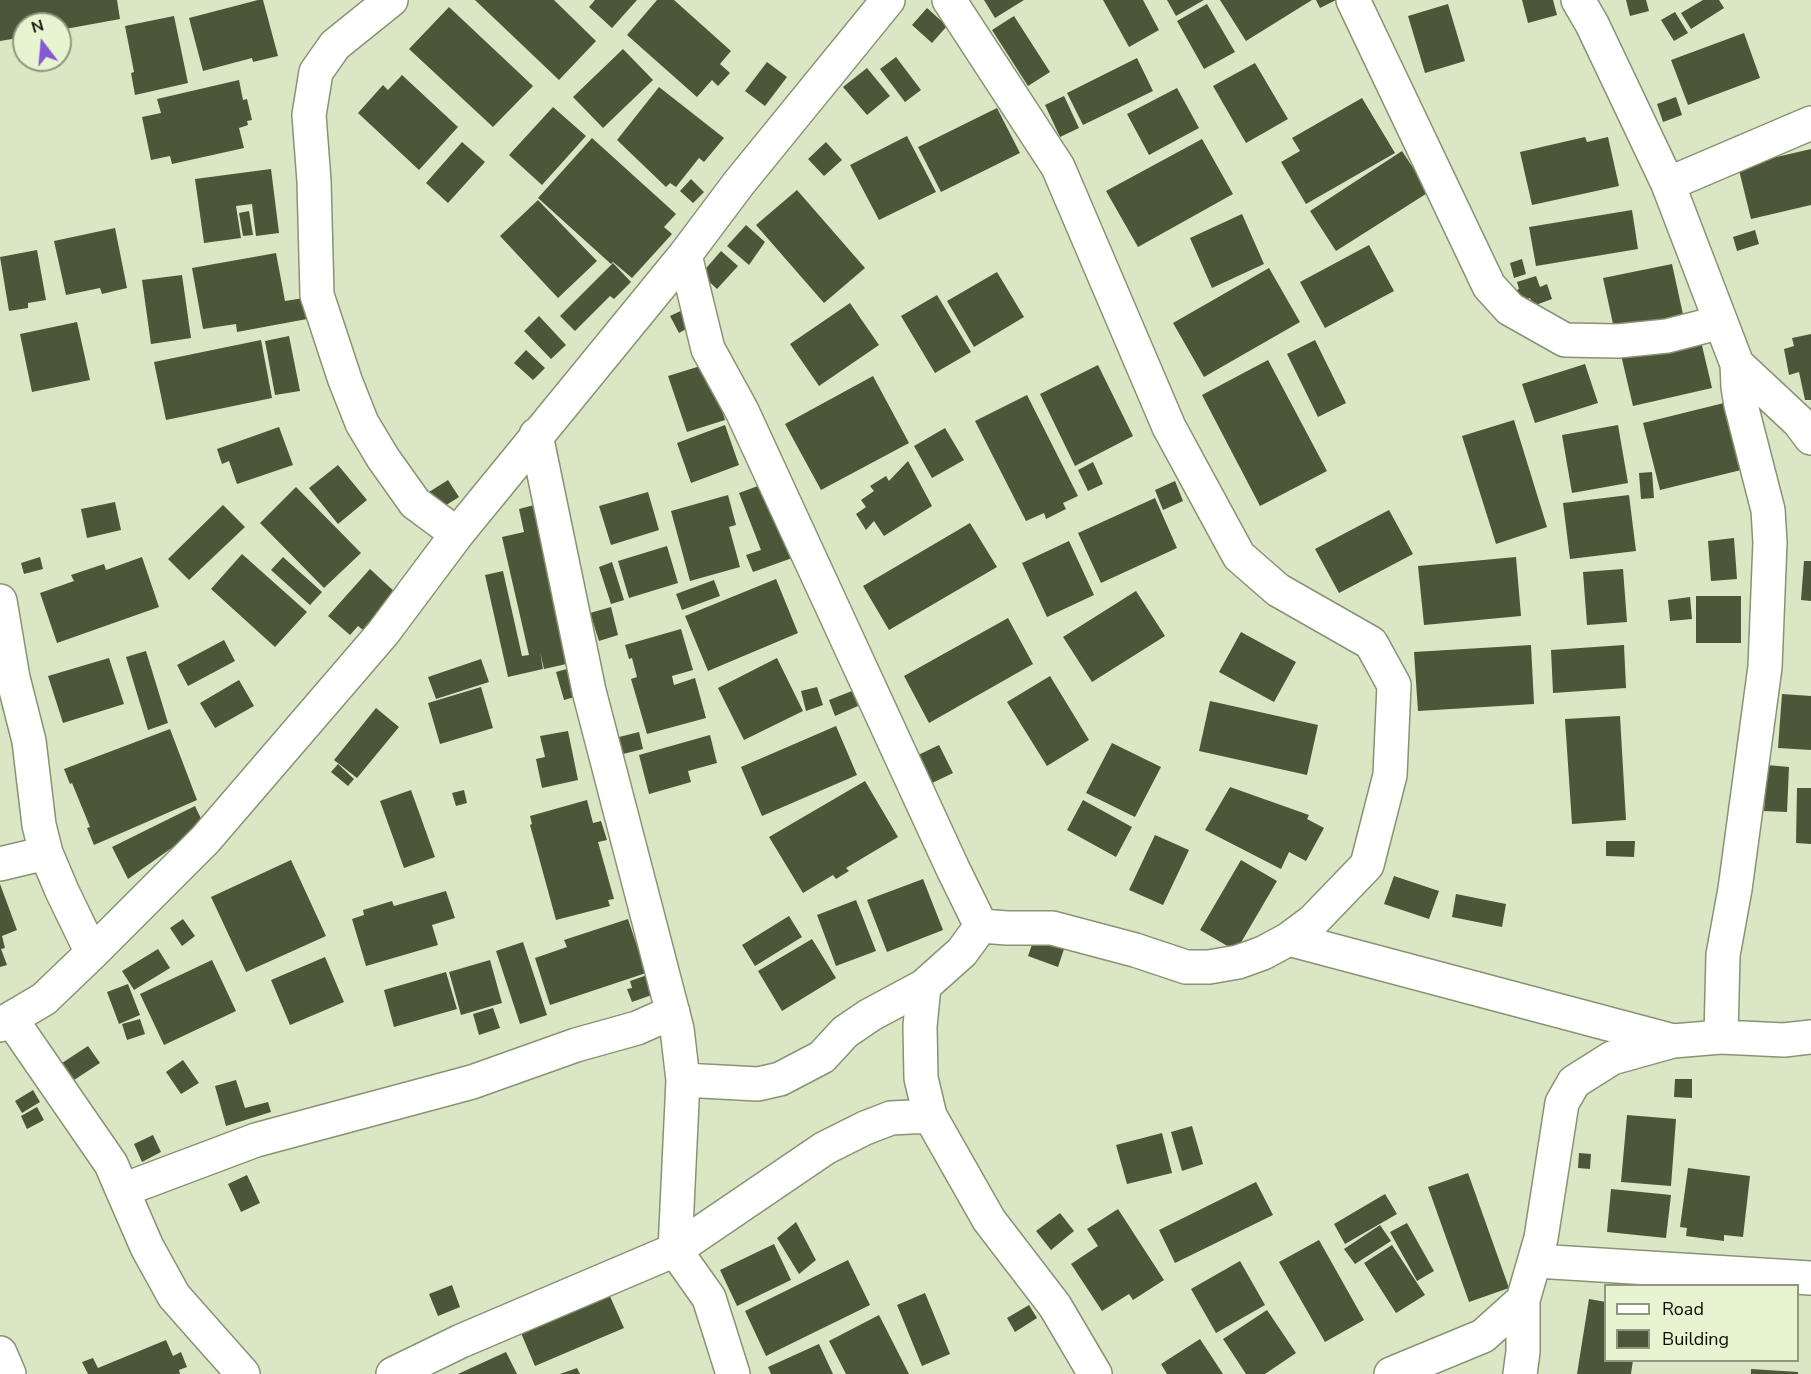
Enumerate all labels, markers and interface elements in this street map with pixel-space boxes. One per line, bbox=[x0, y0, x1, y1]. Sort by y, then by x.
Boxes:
north arrow bbox=[12, 12, 72, 72]
text: N bbox=[29, 14, 46, 39]
legend bbox=[1604, 1284, 1799, 1362]
text: Road bbox=[1662, 1297, 1704, 1321]
text: Building bbox=[1662, 1327, 1729, 1351]

